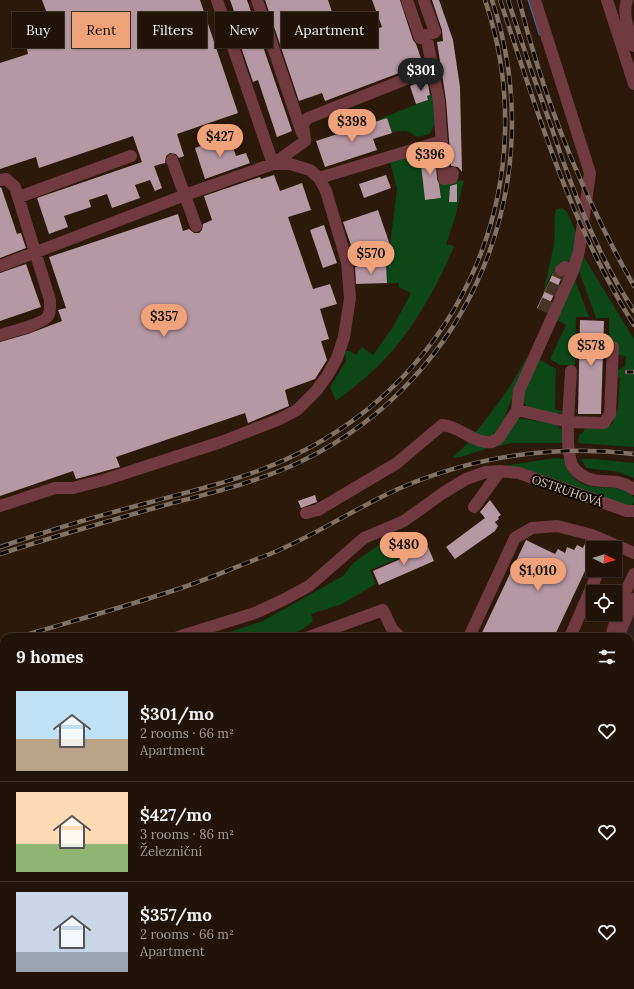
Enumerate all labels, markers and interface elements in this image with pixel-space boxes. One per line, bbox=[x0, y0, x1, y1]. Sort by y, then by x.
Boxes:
chip: Buy bbox=[12, 12, 64, 48]
chip: Rent bbox=[72, 12, 130, 48]
chip: Filters bbox=[138, 12, 207, 48]
chip: New bbox=[215, 12, 273, 48]
chip: Apartment bbox=[281, 12, 378, 48]
pin: $301 bbox=[397, 58, 445, 92]
text: $301 bbox=[407, 62, 435, 79]
pin: $398 bbox=[328, 109, 376, 143]
text: $398 bbox=[337, 113, 367, 130]
pin: $427 bbox=[196, 124, 244, 158]
text: $427 bbox=[206, 128, 234, 145]
pin: $396 bbox=[406, 142, 454, 176]
text: $396 bbox=[415, 146, 445, 163]
pin: $570 bbox=[347, 241, 395, 275]
text: $570 bbox=[356, 245, 386, 262]
pin: $357 bbox=[140, 304, 188, 338]
text: $357 bbox=[150, 308, 178, 325]
pin: $578 bbox=[567, 333, 615, 367]
text: $578 bbox=[577, 337, 605, 354]
street label: OSTRUHOVÁ bbox=[530, 471, 605, 510]
pin: $480 bbox=[380, 532, 428, 566]
text: $480 bbox=[389, 536, 419, 553]
north arrow bbox=[586, 541, 622, 577]
map controls bbox=[586, 541, 622, 621]
pin: $1,010 bbox=[505, 558, 571, 592]
text: $1,010 bbox=[519, 562, 557, 579]
button: locate bbox=[586, 585, 622, 621]
text: 9 homes bbox=[16, 646, 83, 668]
icon: filters bbox=[596, 646, 618, 668]
text: $301/mo bbox=[140, 703, 214, 725]
icon: home bbox=[48, 707, 96, 755]
icon: heart bbox=[596, 720, 618, 742]
text: 2 rooms · 66 m² bbox=[140, 725, 234, 742]
text: Apartment bbox=[140, 742, 205, 759]
text: $427/mo bbox=[140, 804, 212, 826]
icon: home bbox=[48, 808, 96, 856]
icon: heart bbox=[596, 821, 618, 843]
text: 3 rooms · 86 m² bbox=[140, 826, 234, 843]
text: Železniční bbox=[140, 843, 202, 860]
text: $357/mo bbox=[140, 904, 212, 926]
icon: home bbox=[48, 908, 96, 956]
icon: heart bbox=[596, 921, 618, 943]
text: 2 rooms · 66 m² bbox=[140, 926, 234, 943]
text: Apartment bbox=[140, 943, 205, 960]

